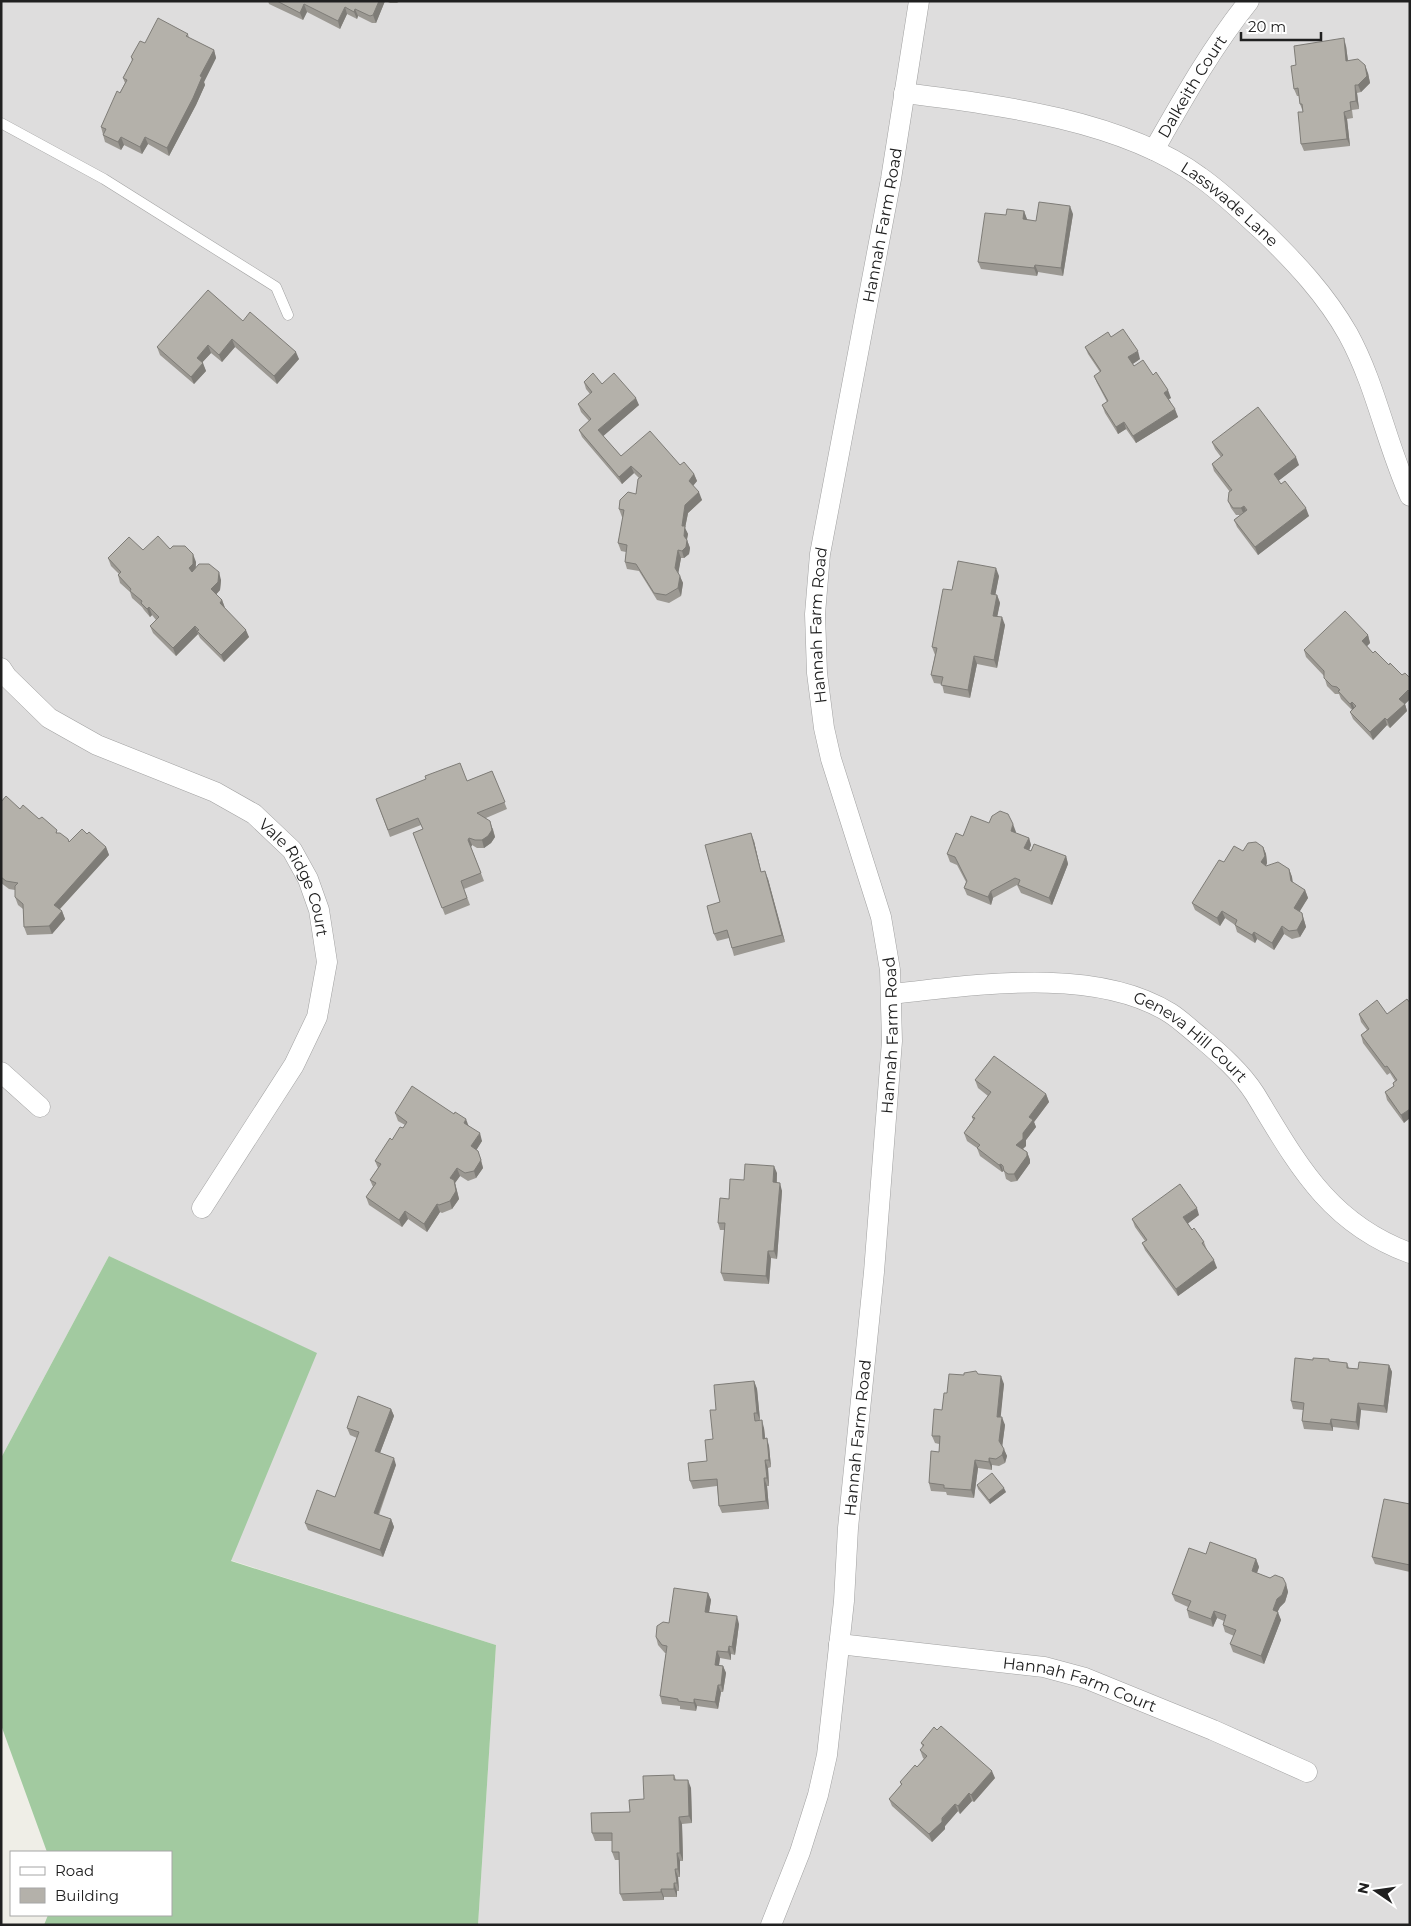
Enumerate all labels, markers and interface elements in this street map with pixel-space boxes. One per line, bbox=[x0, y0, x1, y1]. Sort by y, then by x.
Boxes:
scale bar bbox=[1241, 10, 1321, 42]
text: 20 m bbox=[1248, 17, 1286, 36]
street label: Dalkeith Court bbox=[1154, 31, 1231, 141]
street label: Hannah Farm Road bbox=[859, 146, 906, 304]
street label: Lasswade Lane bbox=[1177, 158, 1282, 251]
street label: Hannah Farm Road bbox=[806, 545, 831, 705]
street label: Vale Ridge Court bbox=[255, 815, 332, 938]
street label: Hannah Farm Road bbox=[877, 955, 902, 1115]
street label: Geneva Hill Court bbox=[1131, 988, 1252, 1086]
street label: Hannah Farm Road bbox=[840, 1359, 875, 1517]
street label: Hannah Farm Court bbox=[1002, 1653, 1160, 1716]
legend bbox=[10, 1851, 172, 1916]
text: Road bbox=[55, 1861, 94, 1880]
north arrow bbox=[1351, 1866, 1401, 1916]
text: N bbox=[1353, 1881, 1373, 1896]
text: Building bbox=[55, 1886, 119, 1905]

